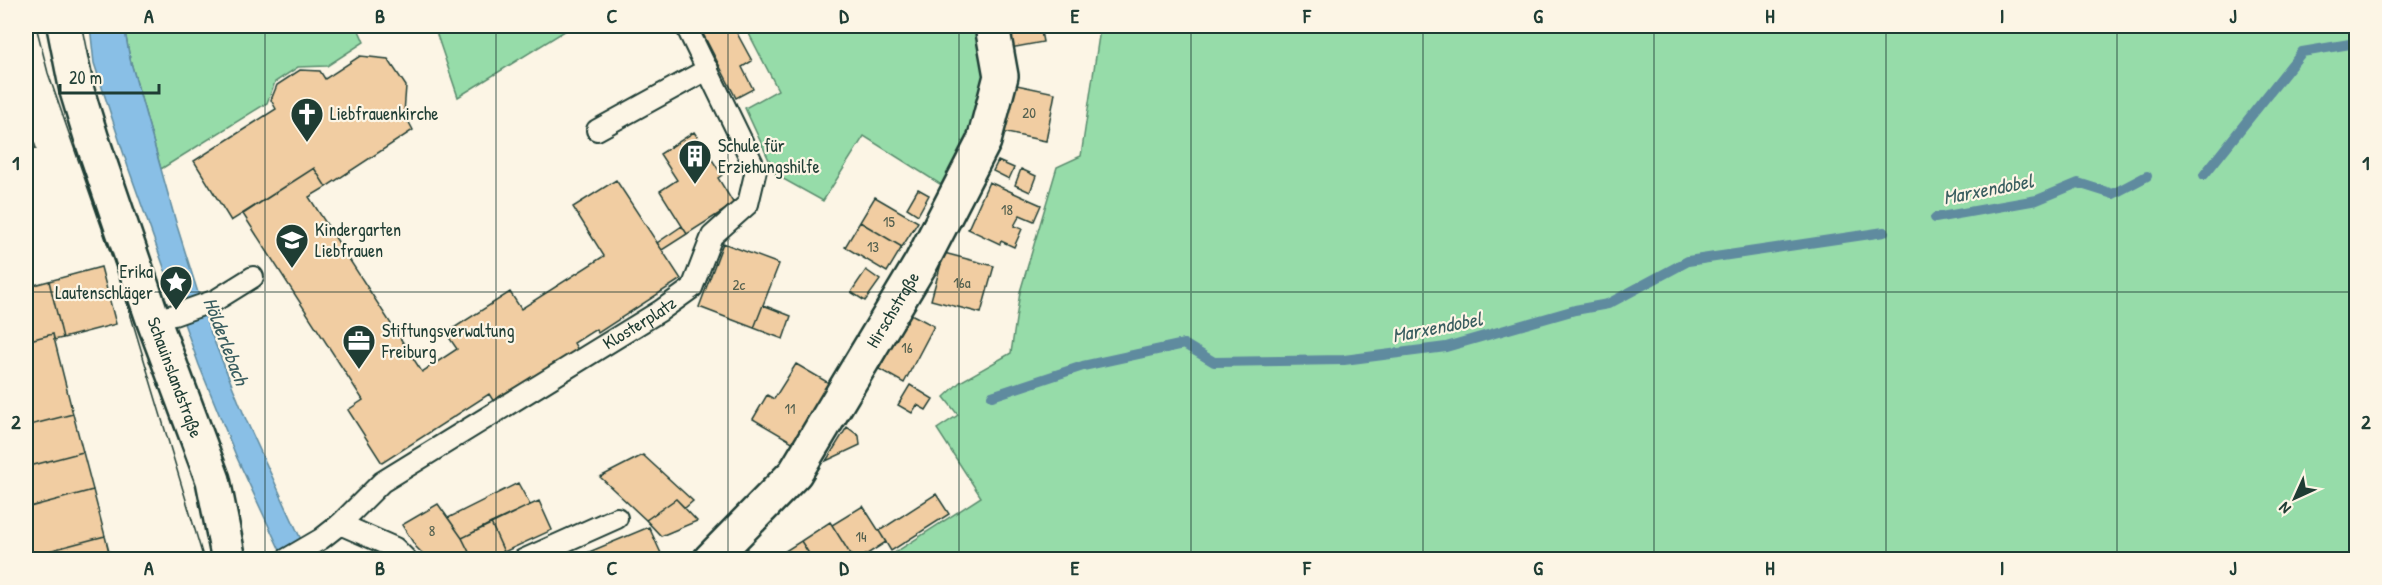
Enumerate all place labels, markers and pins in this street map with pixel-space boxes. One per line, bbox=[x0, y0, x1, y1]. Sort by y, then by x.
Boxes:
church icon: Liebfrauenkirche bbox=[289, 96, 325, 143]
place label: Liebfrauenkirche bbox=[330, 101, 438, 126]
place label: Schule für Erziehungshilfe bbox=[718, 133, 820, 179]
building icon: Schule für Erziehungshilfe bbox=[677, 138, 713, 185]
place label: Kindergarten Liebfrauen bbox=[315, 217, 401, 263]
school or university icon: Kindergarten Liebfrauen bbox=[274, 222, 310, 269]
place label: Erika Lautenschläger bbox=[55, 259, 153, 305]
place icon: Erika Lautenschläger bbox=[158, 264, 194, 311]
place label: Stiftungsverwaltung Freiburg bbox=[381, 318, 514, 364]
office icon: Stiftungsverwaltung Freiburg bbox=[341, 323, 377, 370]

